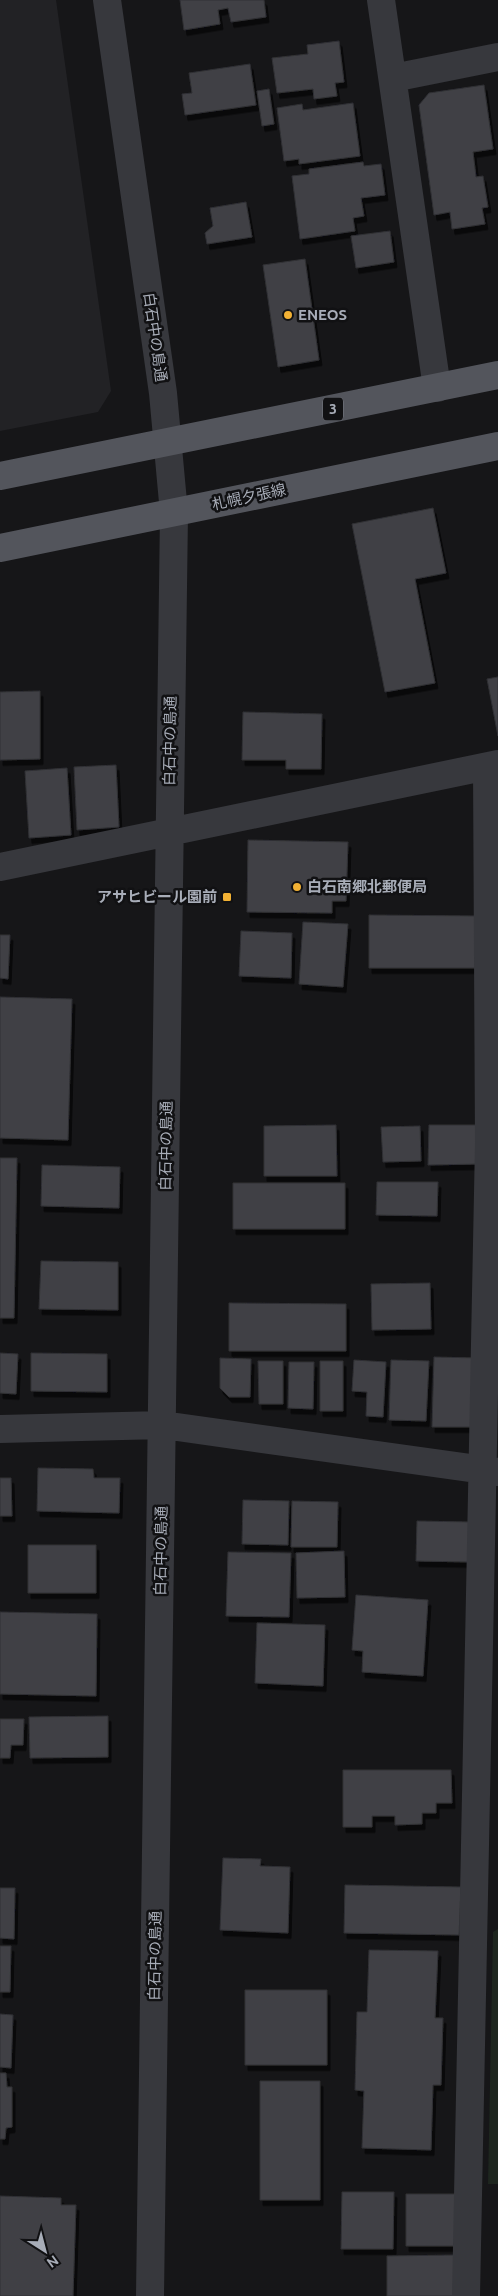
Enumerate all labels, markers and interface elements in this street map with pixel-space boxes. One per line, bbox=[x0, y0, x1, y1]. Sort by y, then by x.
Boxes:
street label: 白石中の島通 bbox=[141, 291, 170, 383]
place label: ENEOS bbox=[298, 306, 347, 323]
marker: ENEOS bbox=[282, 309, 294, 321]
road number: 3 bbox=[323, 398, 343, 420]
street label: 札幌夕張線 bbox=[210, 480, 287, 513]
street label: 白石中の島通 bbox=[160, 696, 179, 786]
place label: 白石南郷北郵便局 bbox=[307, 878, 427, 895]
marker: 白石南郷北郵便局 bbox=[291, 881, 303, 893]
place label: アサヒビール園前 bbox=[97, 888, 217, 905]
marker: アサヒビール園前 bbox=[221, 891, 233, 903]
street label: 白石中の島通 bbox=[156, 1101, 175, 1191]
street label: 白石中の島通 bbox=[151, 1506, 170, 1596]
street label: 白石中の島通 bbox=[145, 1911, 164, 2001]
north arrow bbox=[20, 2226, 70, 2276]
text: N bbox=[44, 2252, 62, 2271]

